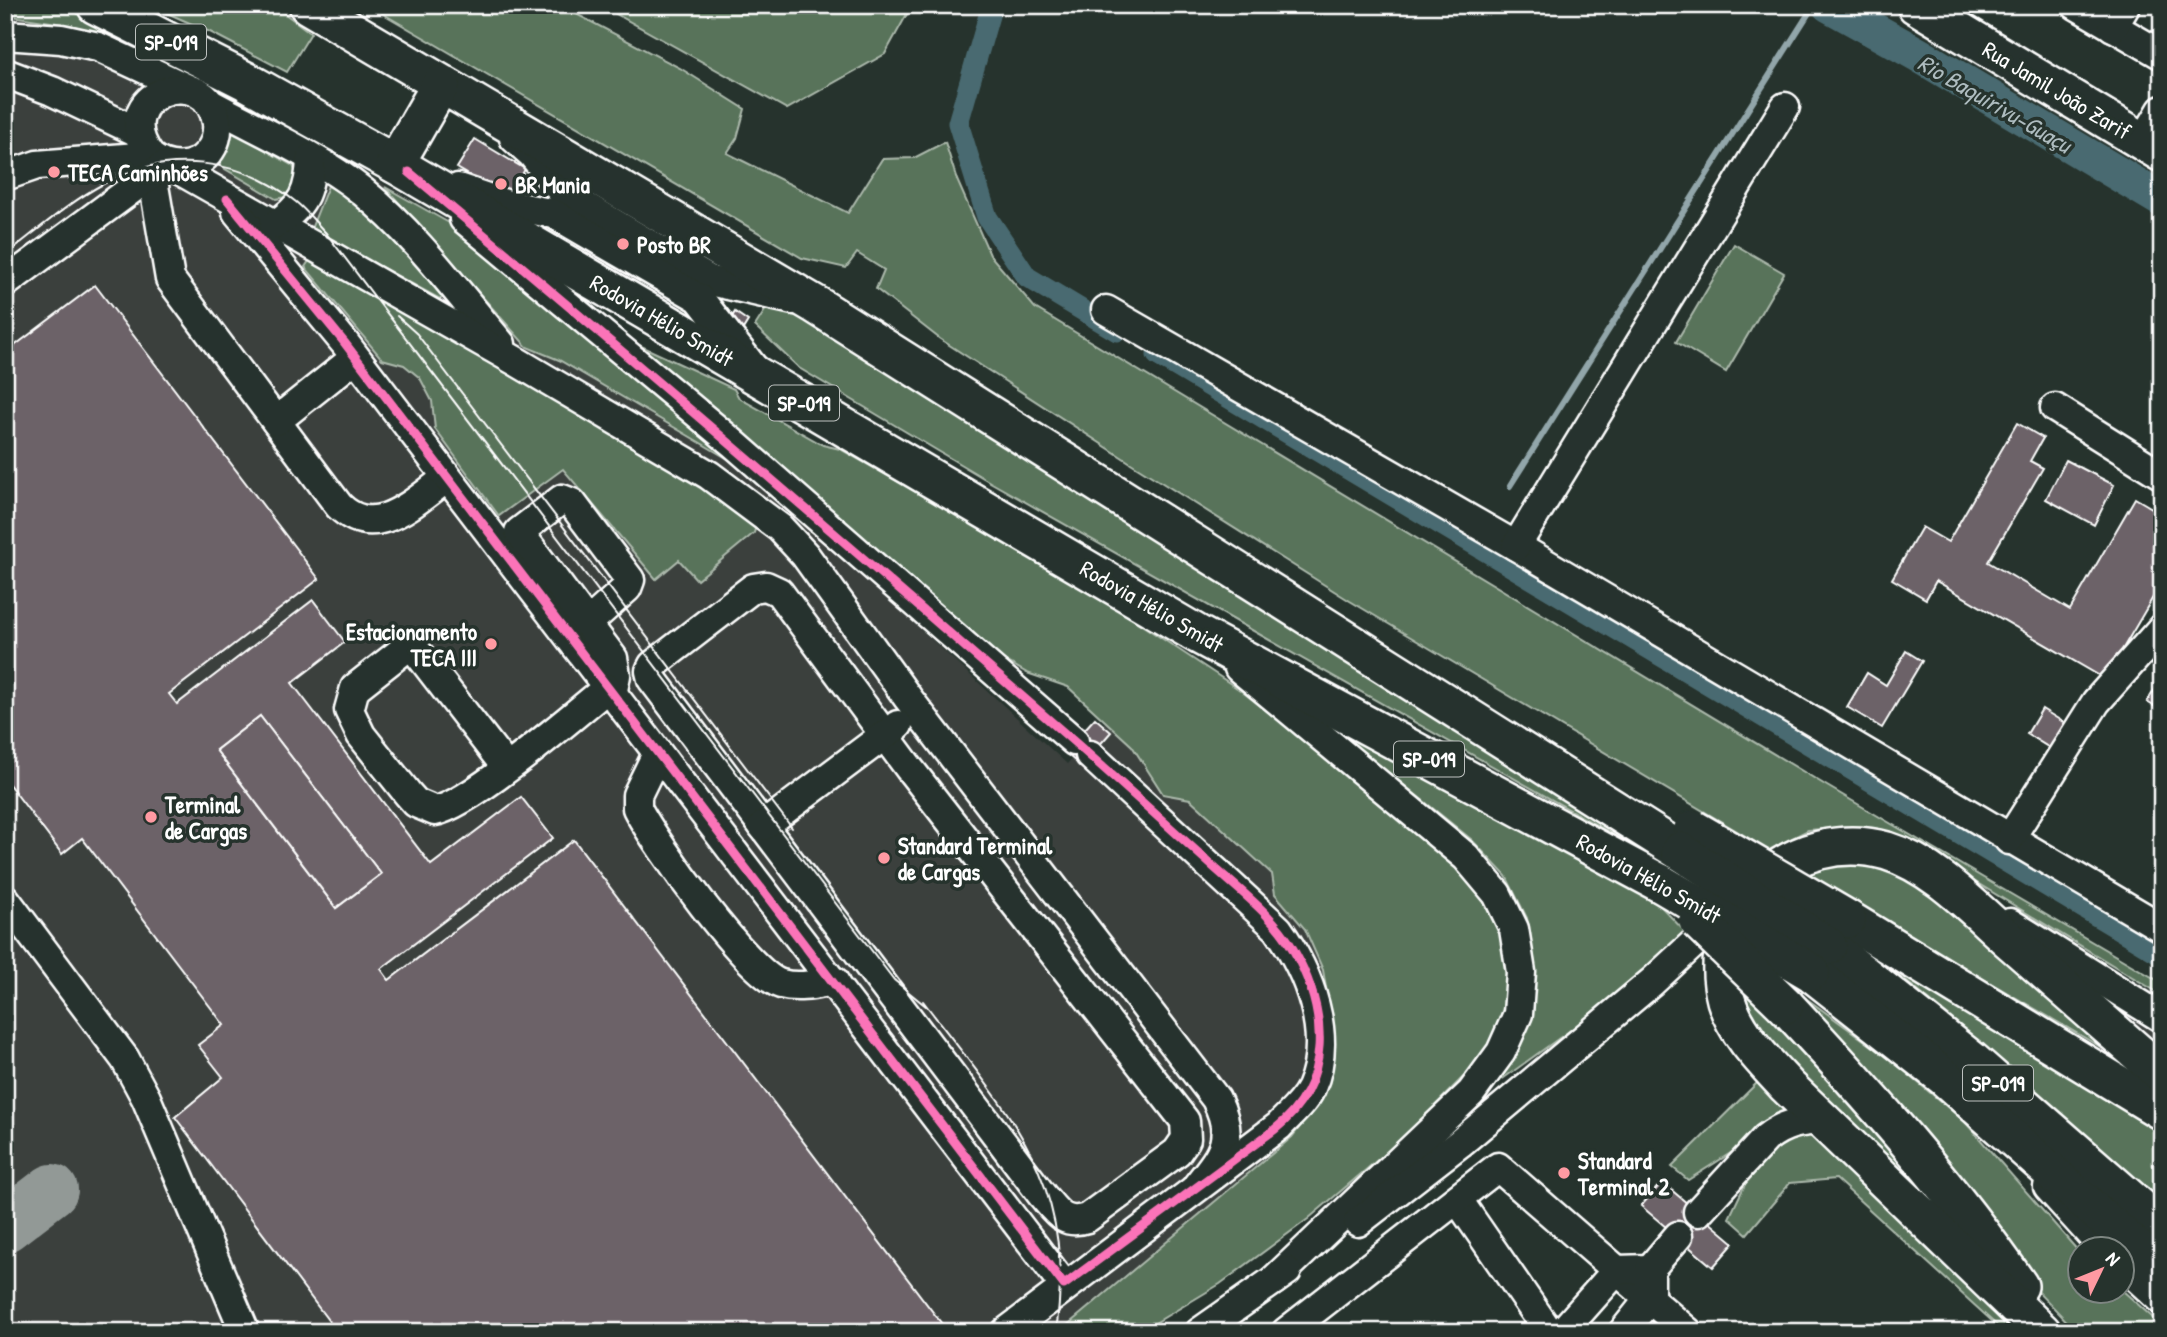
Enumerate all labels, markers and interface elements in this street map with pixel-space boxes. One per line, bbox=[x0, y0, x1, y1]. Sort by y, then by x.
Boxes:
road number: SP-019 bbox=[136, 24, 206, 60]
street label: Rua Jamil João Zarif bbox=[1977, 33, 2138, 147]
water label: Rio Baquirivu-Guaçu bbox=[1912, 46, 2080, 162]
place label: TECA Caminhões bbox=[67, 157, 208, 188]
marker: TECA Caminhões bbox=[46, 164, 62, 180]
place label: BR Mania bbox=[515, 169, 590, 200]
marker: BR Mania bbox=[493, 176, 509, 192]
place label: Posto BR bbox=[637, 229, 711, 260]
marker: Posto BR bbox=[615, 236, 631, 252]
street label: Rodovia Hélio Smidt bbox=[585, 266, 740, 374]
road number: SP-019 bbox=[769, 386, 839, 420]
street label: Rodovia Hélio Smidt bbox=[1075, 552, 1230, 660]
place label: Estacionamento TECA III bbox=[346, 616, 478, 673]
marker: Estacionamento TECA III bbox=[483, 636, 499, 652]
road number: SP-019 bbox=[1394, 742, 1464, 776]
place label: Terminal de Cargas bbox=[164, 789, 247, 847]
marker: Terminal de Cargas bbox=[143, 809, 159, 825]
street label: Rodovia Hélio Smidt bbox=[1571, 826, 1728, 931]
place label: Standard Terminal de Cargas bbox=[898, 830, 1053, 888]
marker: Standard Terminal de Cargas bbox=[876, 850, 892, 866]
road number: SP-019 bbox=[1963, 1066, 2033, 1100]
place label: Standard Terminal 2 bbox=[1577, 1145, 1669, 1202]
marker: Standard Terminal 2 bbox=[1556, 1165, 1572, 1181]
north arrow bbox=[2066, 1236, 2136, 1306]
text: N bbox=[2100, 1246, 2126, 1271]

